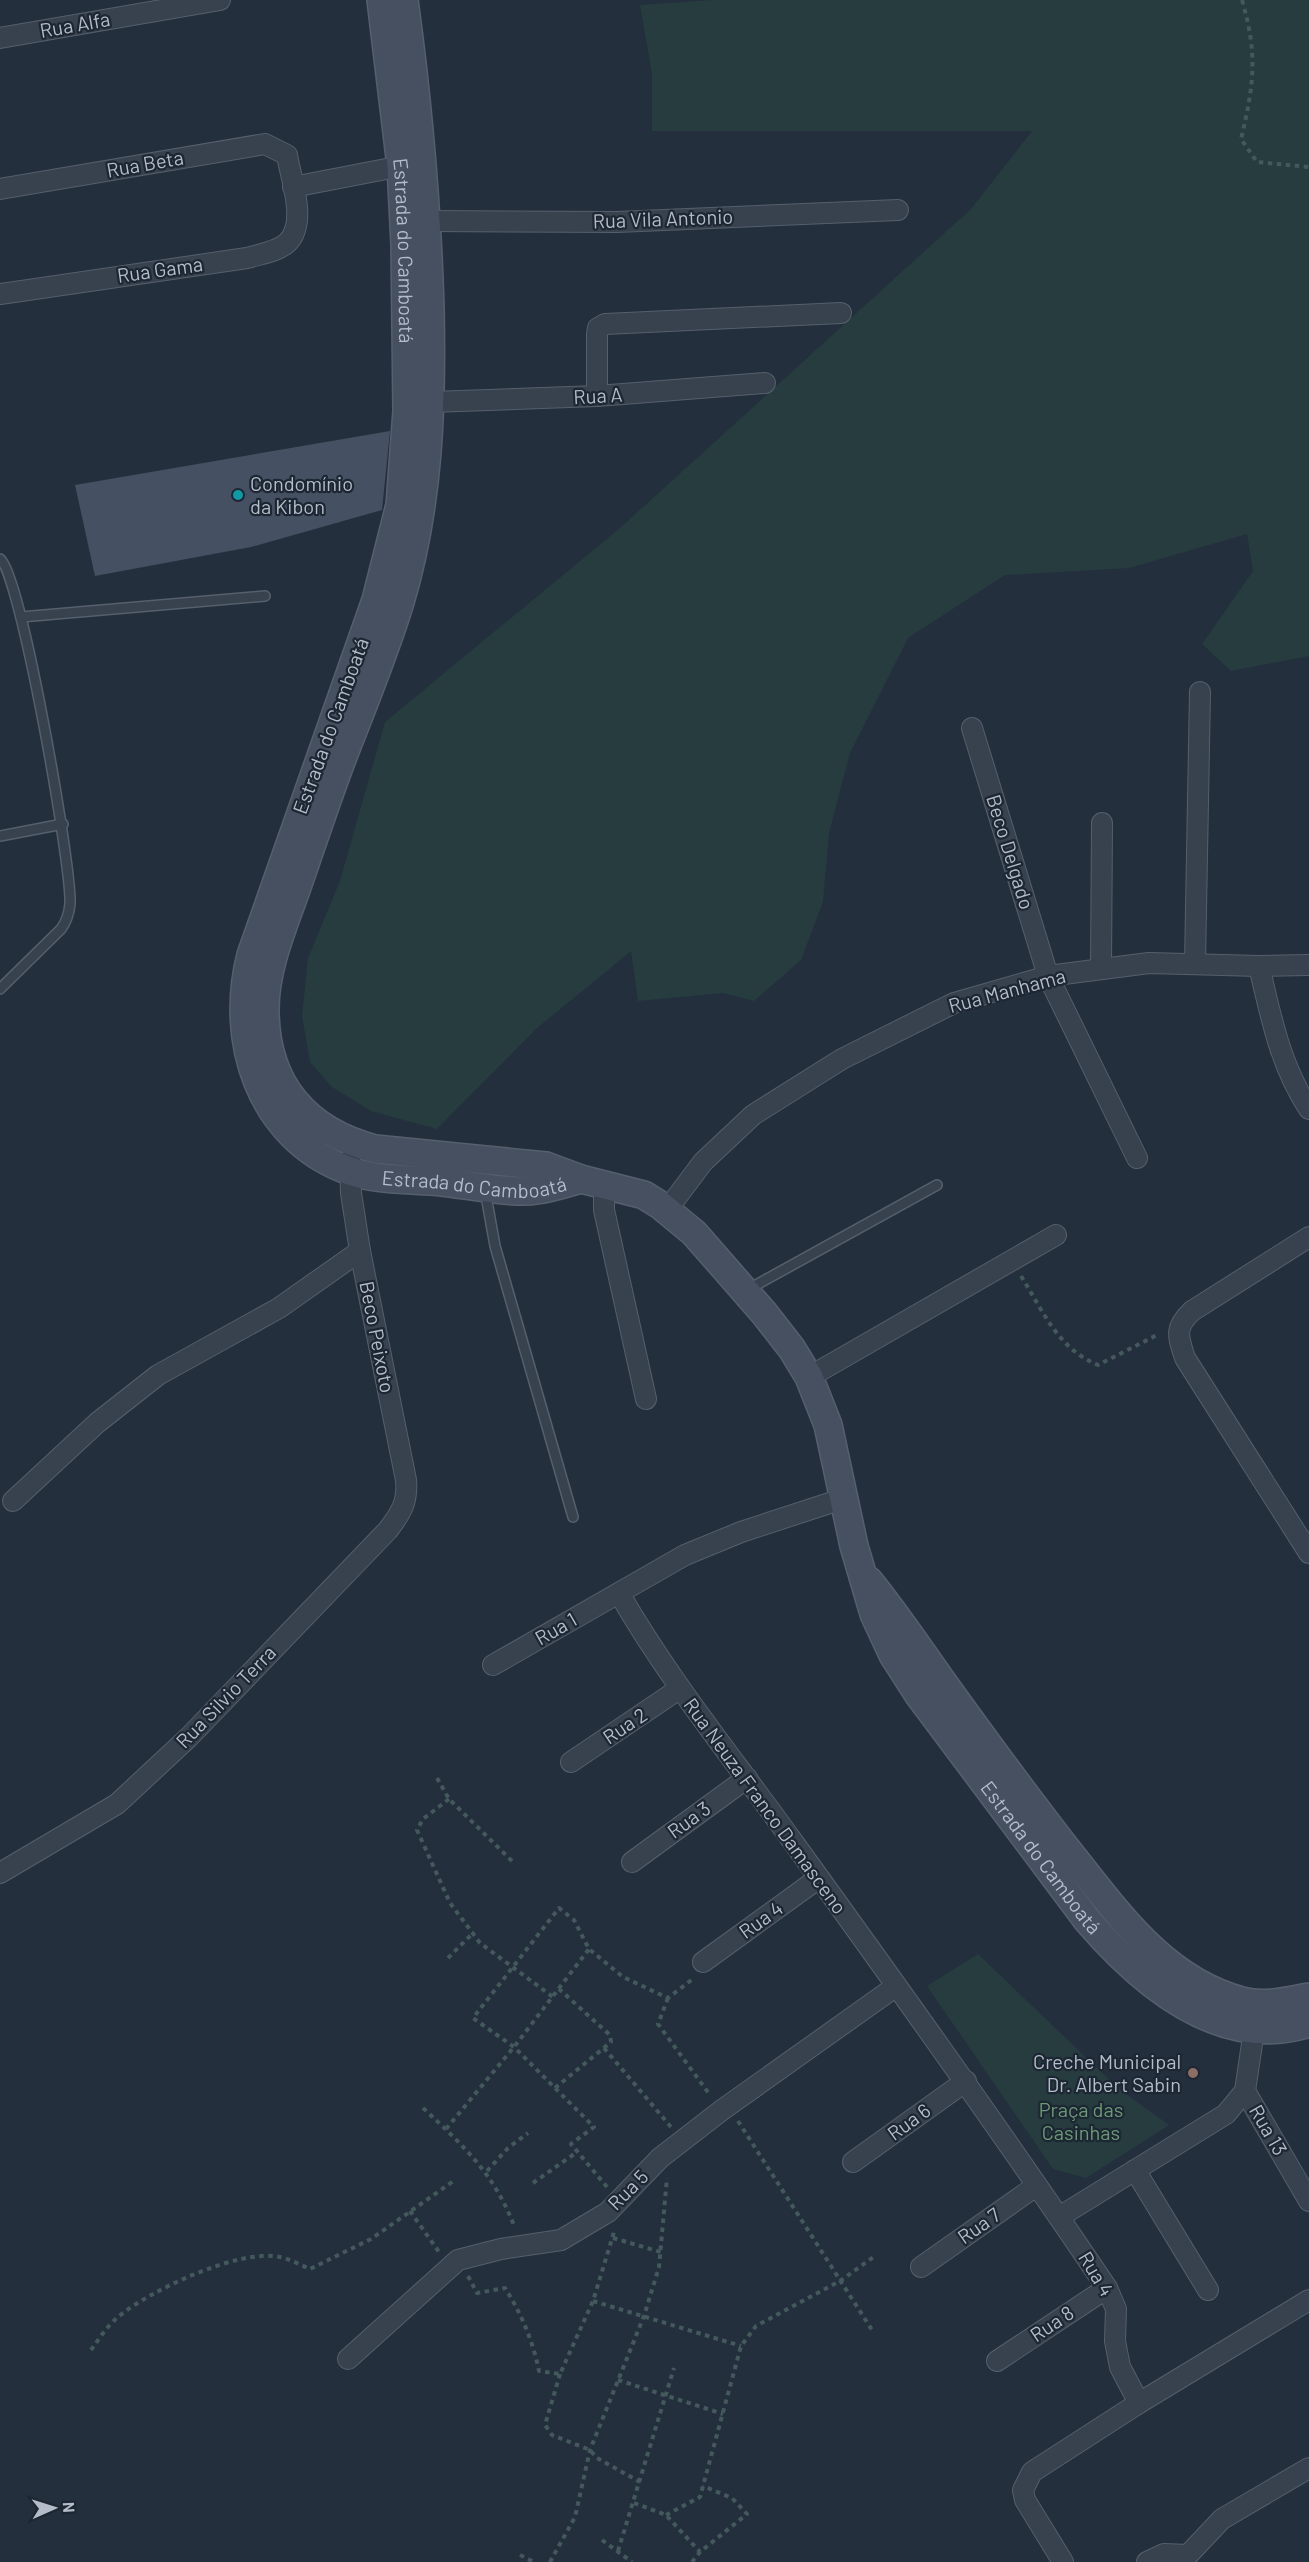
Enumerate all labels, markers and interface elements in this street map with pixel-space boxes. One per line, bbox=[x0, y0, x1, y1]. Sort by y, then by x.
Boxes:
street label: Rua Alfa bbox=[38, 6, 112, 42]
street label: Rua Beta bbox=[104, 144, 185, 182]
street label: Estrada do Camboatá bbox=[389, 157, 419, 344]
street label: Rua Vila Antonio bbox=[592, 204, 734, 232]
street label: Rua Gama bbox=[115, 251, 204, 287]
street label: Rua A bbox=[573, 382, 623, 408]
place label: Condomínio da Kibon bbox=[250, 471, 353, 518]
marker: Condomínio da Kibon bbox=[231, 488, 245, 502]
street label: Estrada do Camboatá bbox=[287, 634, 373, 817]
street label: Beco Delgado bbox=[982, 791, 1040, 912]
street label: Rua Manhama bbox=[946, 963, 1068, 1017]
street label: Estrada do Camboatá bbox=[381, 1165, 569, 1202]
street label: Beco Peixoto bbox=[355, 1279, 401, 1395]
street label: Rua 1 bbox=[530, 1607, 581, 1650]
street label: Rua Silvio Terra bbox=[170, 1640, 280, 1753]
street label: Rua Neuza Franco Damasceno bbox=[679, 1693, 852, 1918]
street label: Rua 2 bbox=[598, 1702, 651, 1749]
street label: Estrada do Camboatá bbox=[976, 1776, 1107, 1939]
street label: Rua 3 bbox=[662, 1796, 715, 1843]
street label: Rua 4 bbox=[734, 1895, 787, 1943]
place label: Creche Municipal Dr. Albert Sabin bbox=[1033, 2049, 1181, 2096]
marker: Creche Municipal Dr. Albert Sabin bbox=[1186, 2066, 1200, 2080]
park label: Praça das Casinhas bbox=[1039, 2097, 1123, 2144]
street label: Rua 6 bbox=[882, 2098, 935, 2145]
street label: Rua 13 bbox=[1245, 2100, 1293, 2159]
street label: Rua 5 bbox=[602, 2164, 653, 2215]
street label: Rua 7 bbox=[952, 2202, 1005, 2248]
street label: Rua 4 bbox=[1074, 2247, 1120, 2300]
street label: Rua 8 bbox=[1025, 2300, 1078, 2346]
north arrow bbox=[24, 2478, 84, 2538]
text: N bbox=[60, 2501, 79, 2513]

